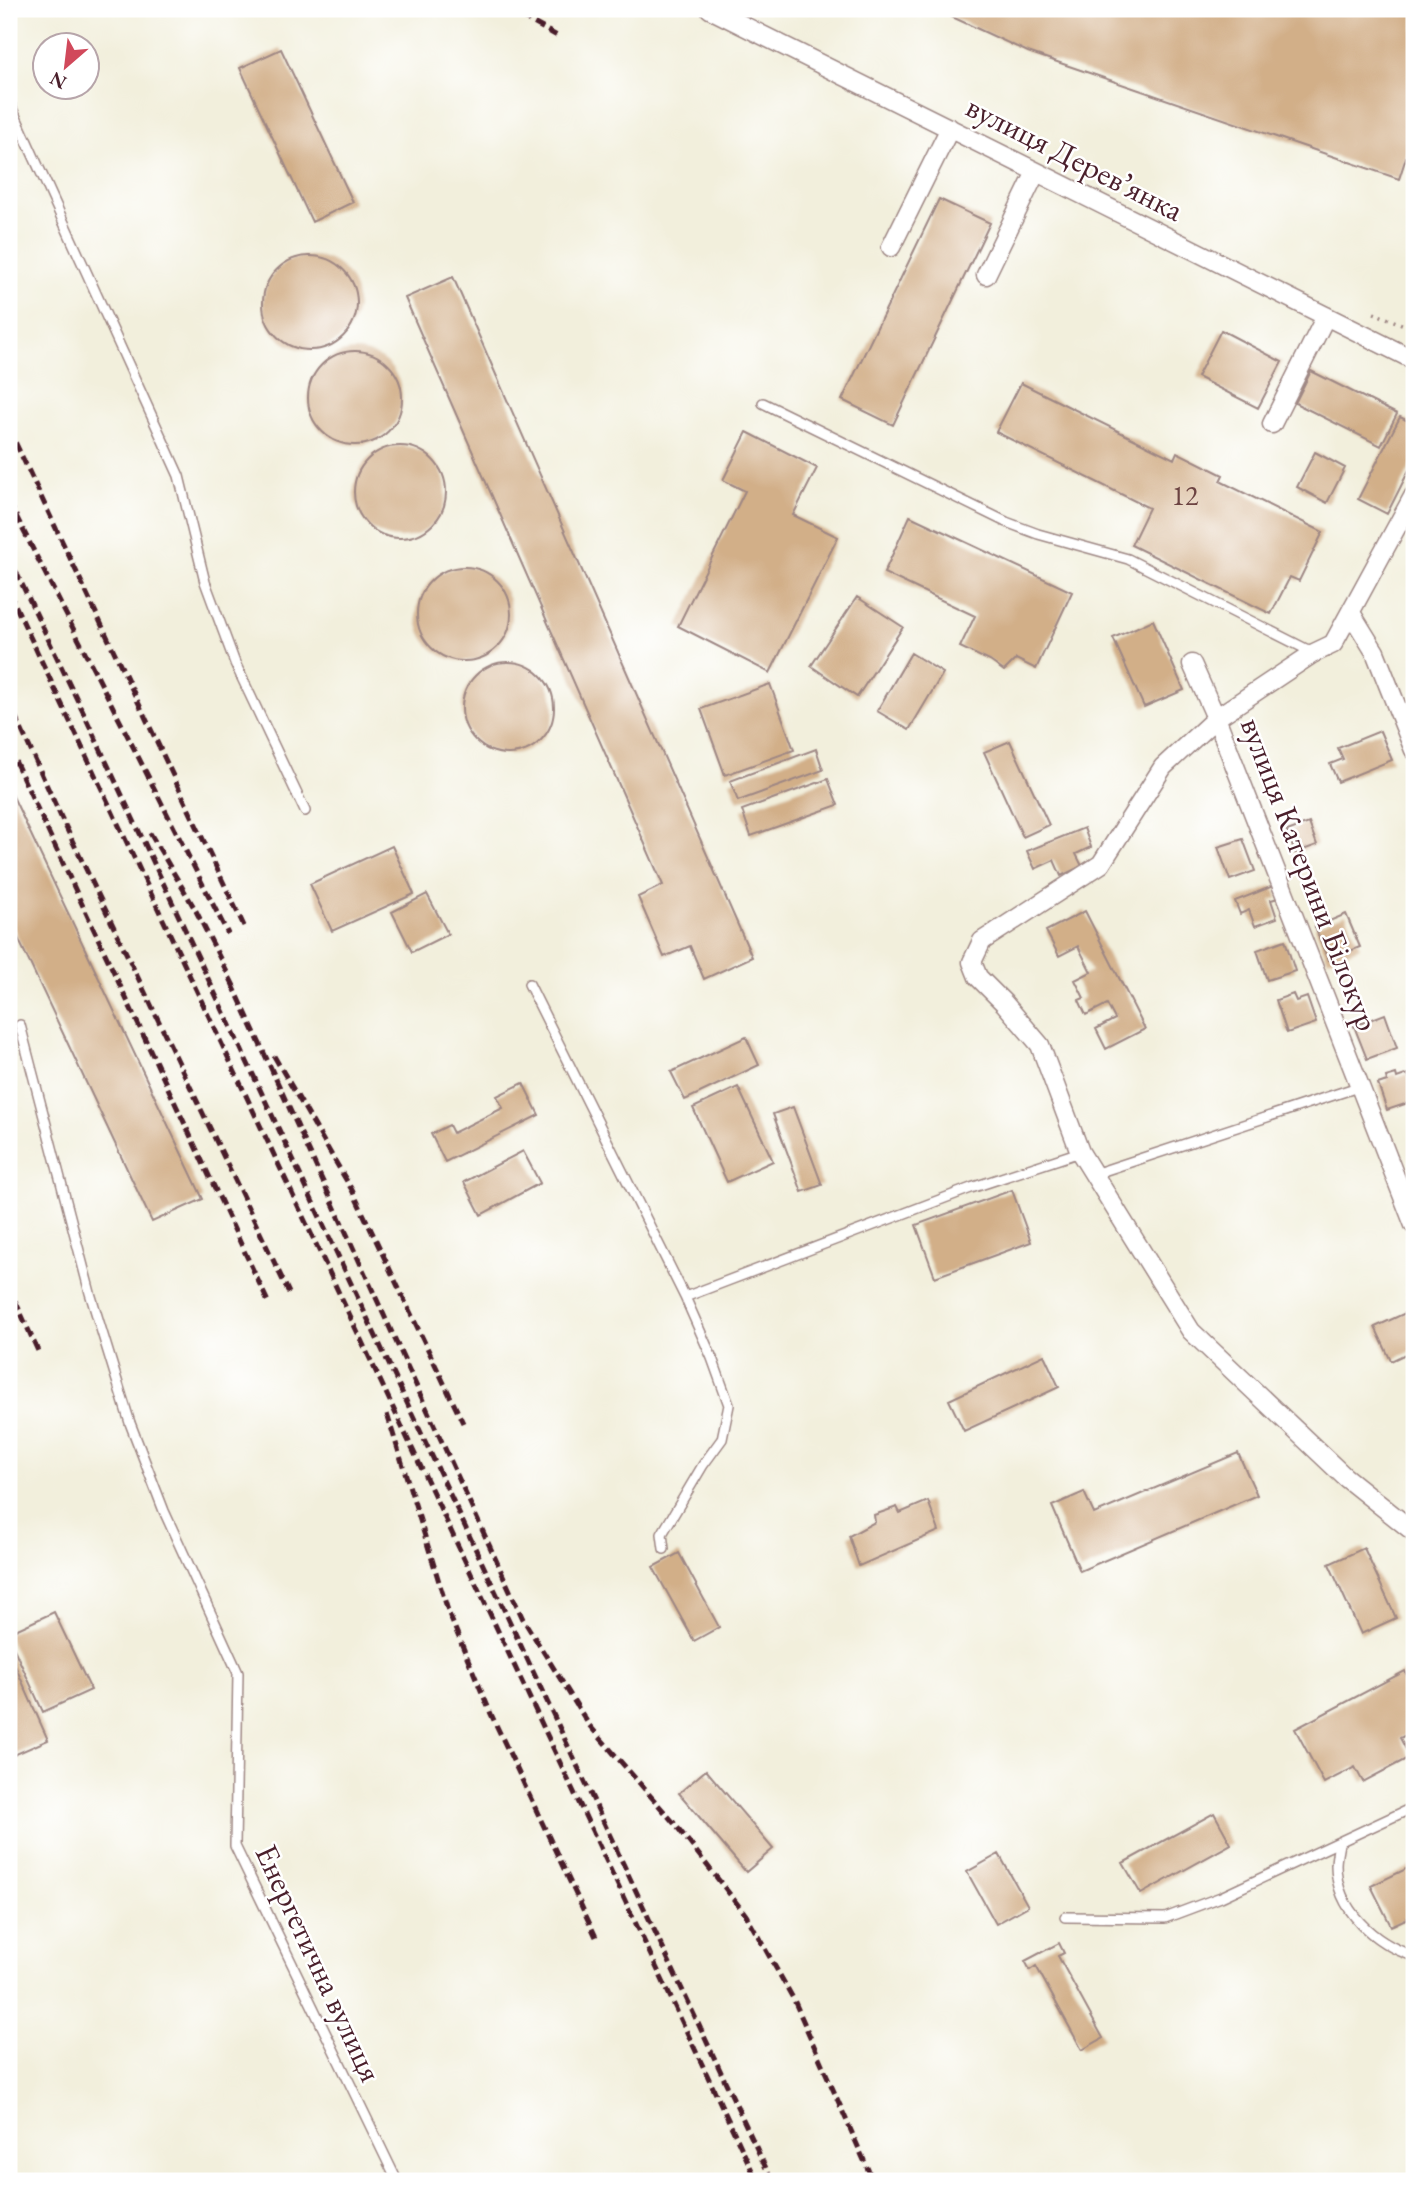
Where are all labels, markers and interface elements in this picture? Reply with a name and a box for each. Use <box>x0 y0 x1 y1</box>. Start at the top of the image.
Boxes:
north arrow <box>32 32 102 102</box>
text: N <box>45 66 71 95</box>
street label: вулиця Деревʼянка <box>959 85 1191 231</box>
house number: 12 <box>1172 477 1199 513</box>
street label: вулиця Катерини Білокур <box>1231 711 1389 1037</box>
street label: Енергетична вулиця <box>246 1838 392 2088</box>

